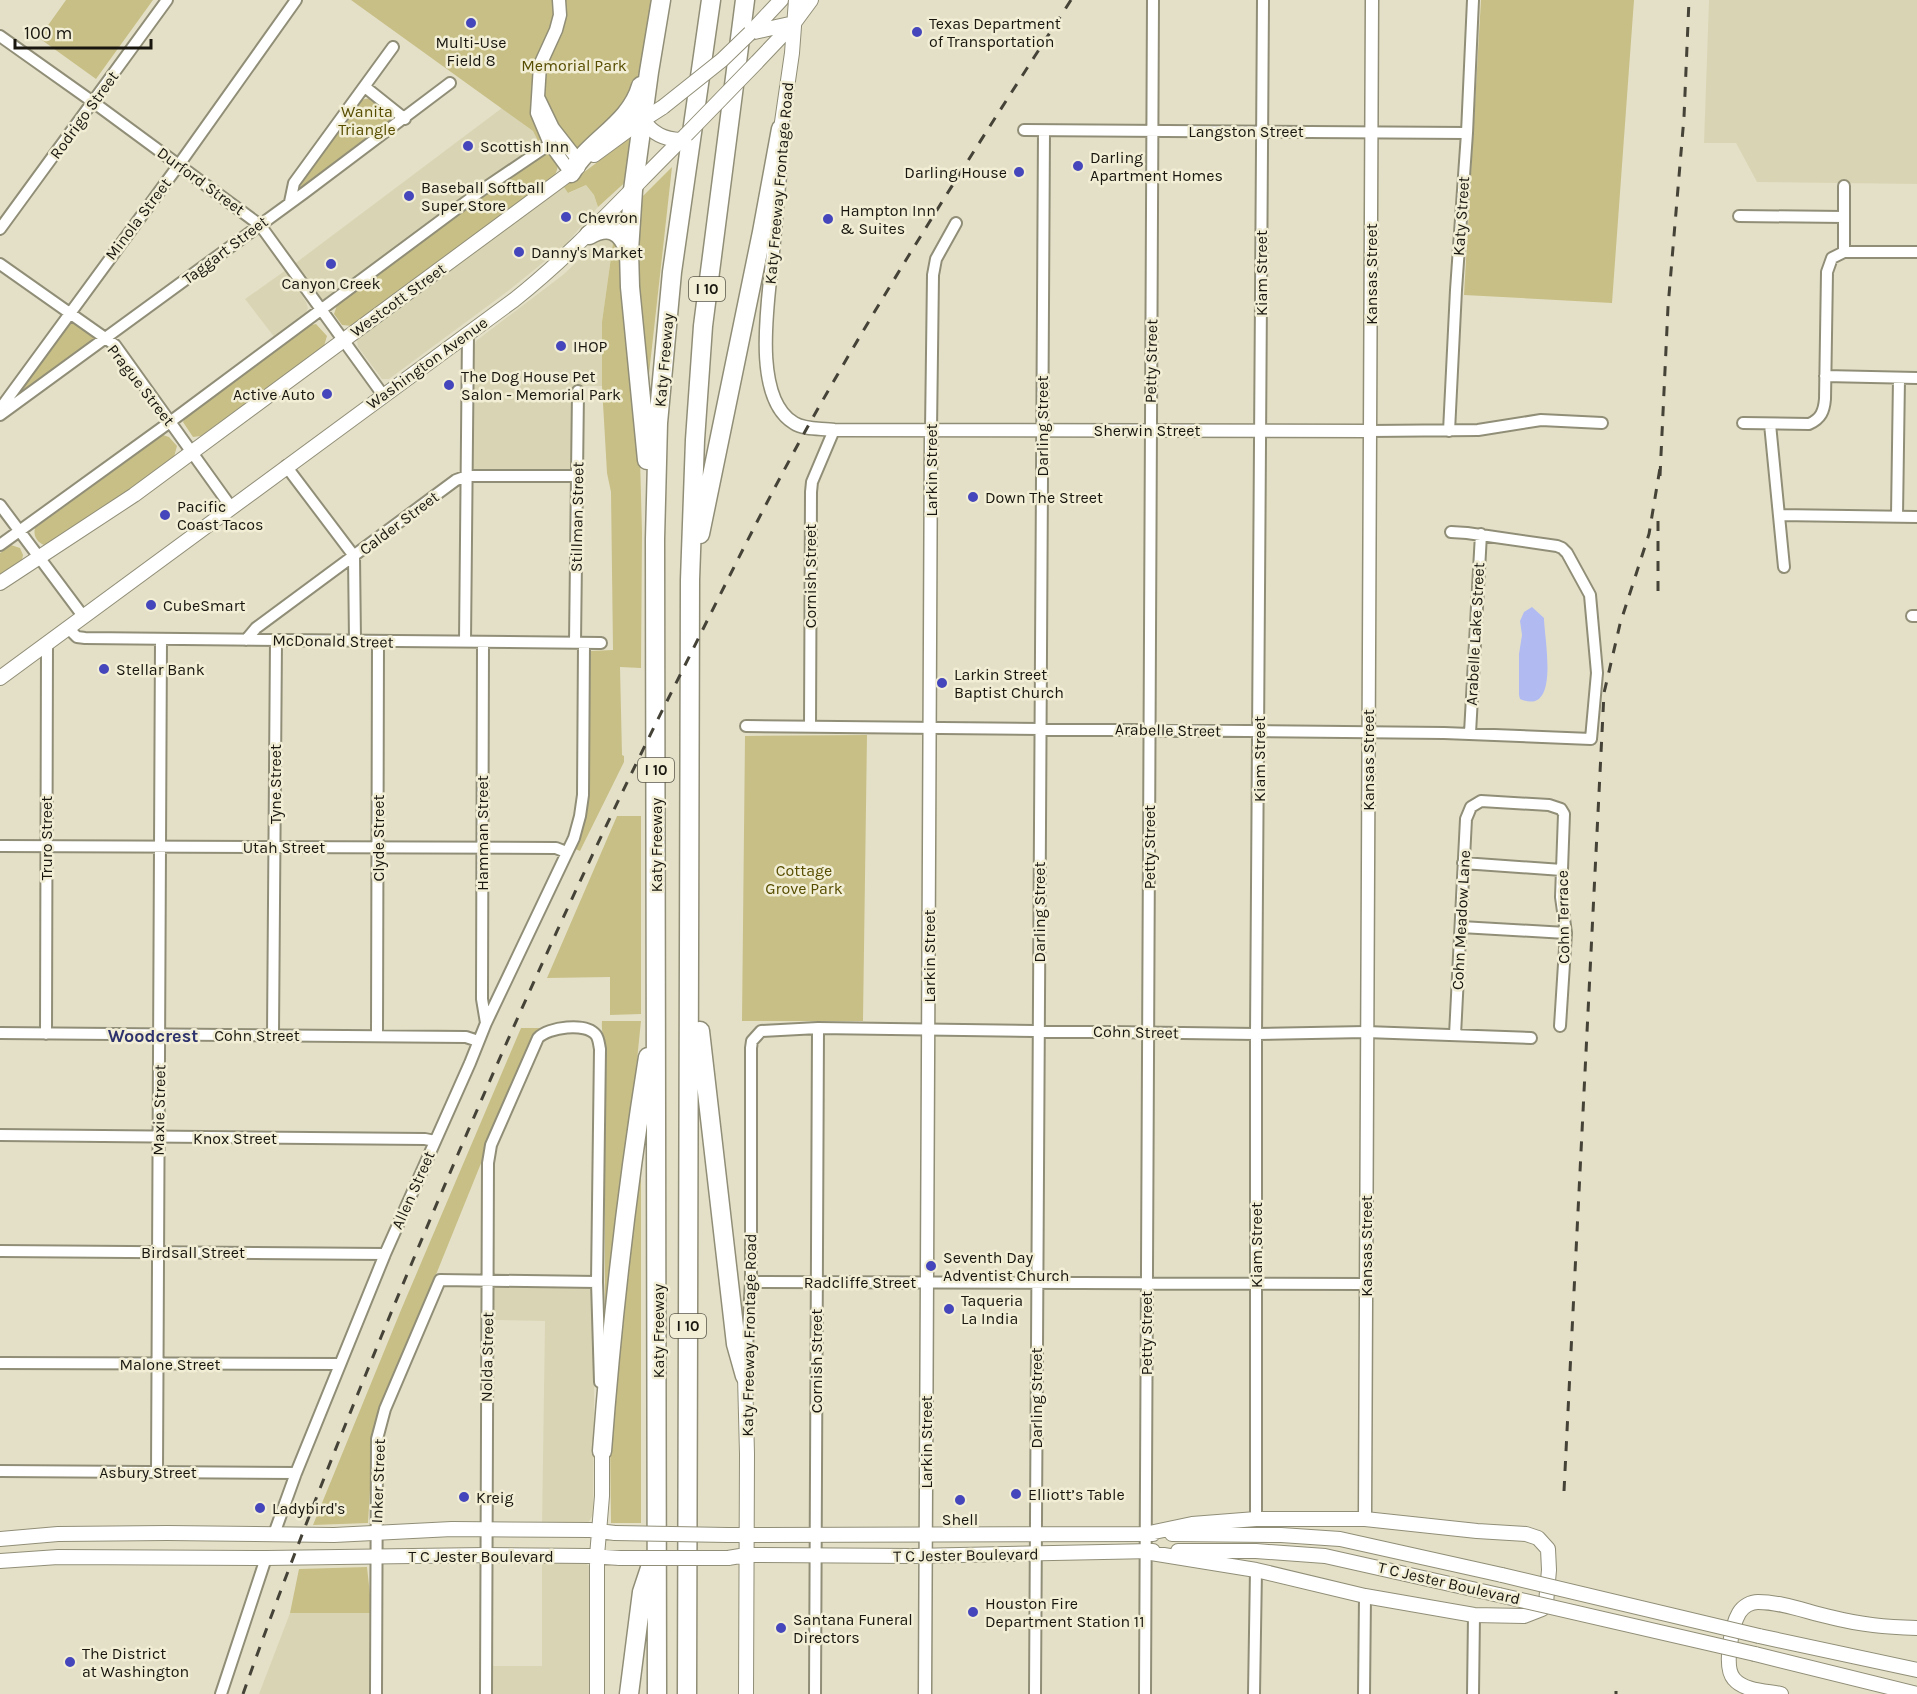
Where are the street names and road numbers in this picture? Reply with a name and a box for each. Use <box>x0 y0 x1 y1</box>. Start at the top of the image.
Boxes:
street label: Rodrigo Street <box>46 67 122 163</box>
street label: Katy Freeway Frontage Road <box>761 81 797 285</box>
street label: Langston Street <box>1188 122 1304 141</box>
street label: Durford Street <box>154 143 248 219</box>
street label: Minola Street <box>101 174 175 264</box>
street label: Katy Street <box>1449 176 1473 256</box>
street label: Taggart Street <box>179 212 271 288</box>
street label: Kansas Street <box>1362 223 1381 325</box>
street label: Kiam Street <box>1252 230 1271 316</box>
street label: Westcott Street <box>347 259 449 341</box>
road number: I 10 <box>689 277 725 301</box>
street label: Katy Freeway <box>650 312 678 408</box>
street label: Washington Avenue <box>363 313 491 413</box>
street label: Petty Street <box>1141 319 1161 403</box>
street label: Prague Street <box>103 340 179 430</box>
street label: Darling Street <box>1033 376 1052 476</box>
street label: Sherwin Street <box>1093 421 1201 440</box>
street label: Larkin Street <box>922 423 941 517</box>
street label: Stillman Street <box>567 462 587 572</box>
street label: Calder Street <box>356 487 442 559</box>
street label: Cornish Street <box>801 524 820 628</box>
street label: Arabelle Lake Street <box>1462 562 1488 706</box>
street label: McDonald Street <box>272 630 394 652</box>
street label: Kansas Street <box>1359 709 1378 811</box>
street label: Kiam Street <box>1250 716 1269 802</box>
street label: Arabelle Street <box>1115 720 1221 740</box>
street label: Tyne Street <box>266 744 285 824</box>
road number: I 10 <box>638 758 674 782</box>
street label: Hamman Street <box>473 775 492 891</box>
street label: Clyde Street <box>369 794 388 882</box>
street label: Truro Street <box>37 796 56 880</box>
street label: Katy Freeway <box>647 797 666 892</box>
street label: Petty Street <box>1140 805 1159 889</box>
street label: Utah Street <box>243 838 325 857</box>
street label: Cohn Meadow Lane <box>1448 850 1474 990</box>
street label: Darling Street <box>1030 862 1049 962</box>
street label: Cohn Terrace <box>1553 870 1573 964</box>
street label: Larkin Street <box>920 909 939 1003</box>
street label: Cohn Street <box>1093 1022 1179 1042</box>
street label: Cohn Street <box>214 1026 300 1045</box>
street label: Maxie Street <box>149 1064 169 1156</box>
street label: Knox Street <box>193 1129 277 1148</box>
street label: Allen Street <box>387 1148 439 1232</box>
street label: Kansas Street <box>1357 1195 1376 1297</box>
street label: Kiam Street <box>1247 1202 1266 1288</box>
street label: Katy Freeway Frontage Road <box>738 1233 760 1437</box>
street label: Birdsall Street <box>141 1243 245 1262</box>
street label: Radcliffe Street <box>804 1273 916 1292</box>
street label: Katy Freeway <box>649 1283 668 1378</box>
street label: Petty Street <box>1137 1291 1156 1375</box>
street label: Cornish Street <box>807 1309 826 1413</box>
street label: Nolda Street <box>477 1312 497 1402</box>
road number: I 10 <box>670 1314 706 1338</box>
street label: Darling Street <box>1027 1348 1046 1448</box>
street label: Malone Street <box>119 1355 221 1374</box>
street label: Larkin Street <box>917 1395 936 1489</box>
street label: Inker Street <box>367 1438 389 1524</box>
street label: Asbury Street <box>99 1463 197 1482</box>
street label: T C Jester Boulevard <box>893 1544 1039 1566</box>
street label: T C Jester Boulevard <box>408 1547 554 1566</box>
street label: T C Jester Boulevard <box>1376 1557 1522 1609</box>

